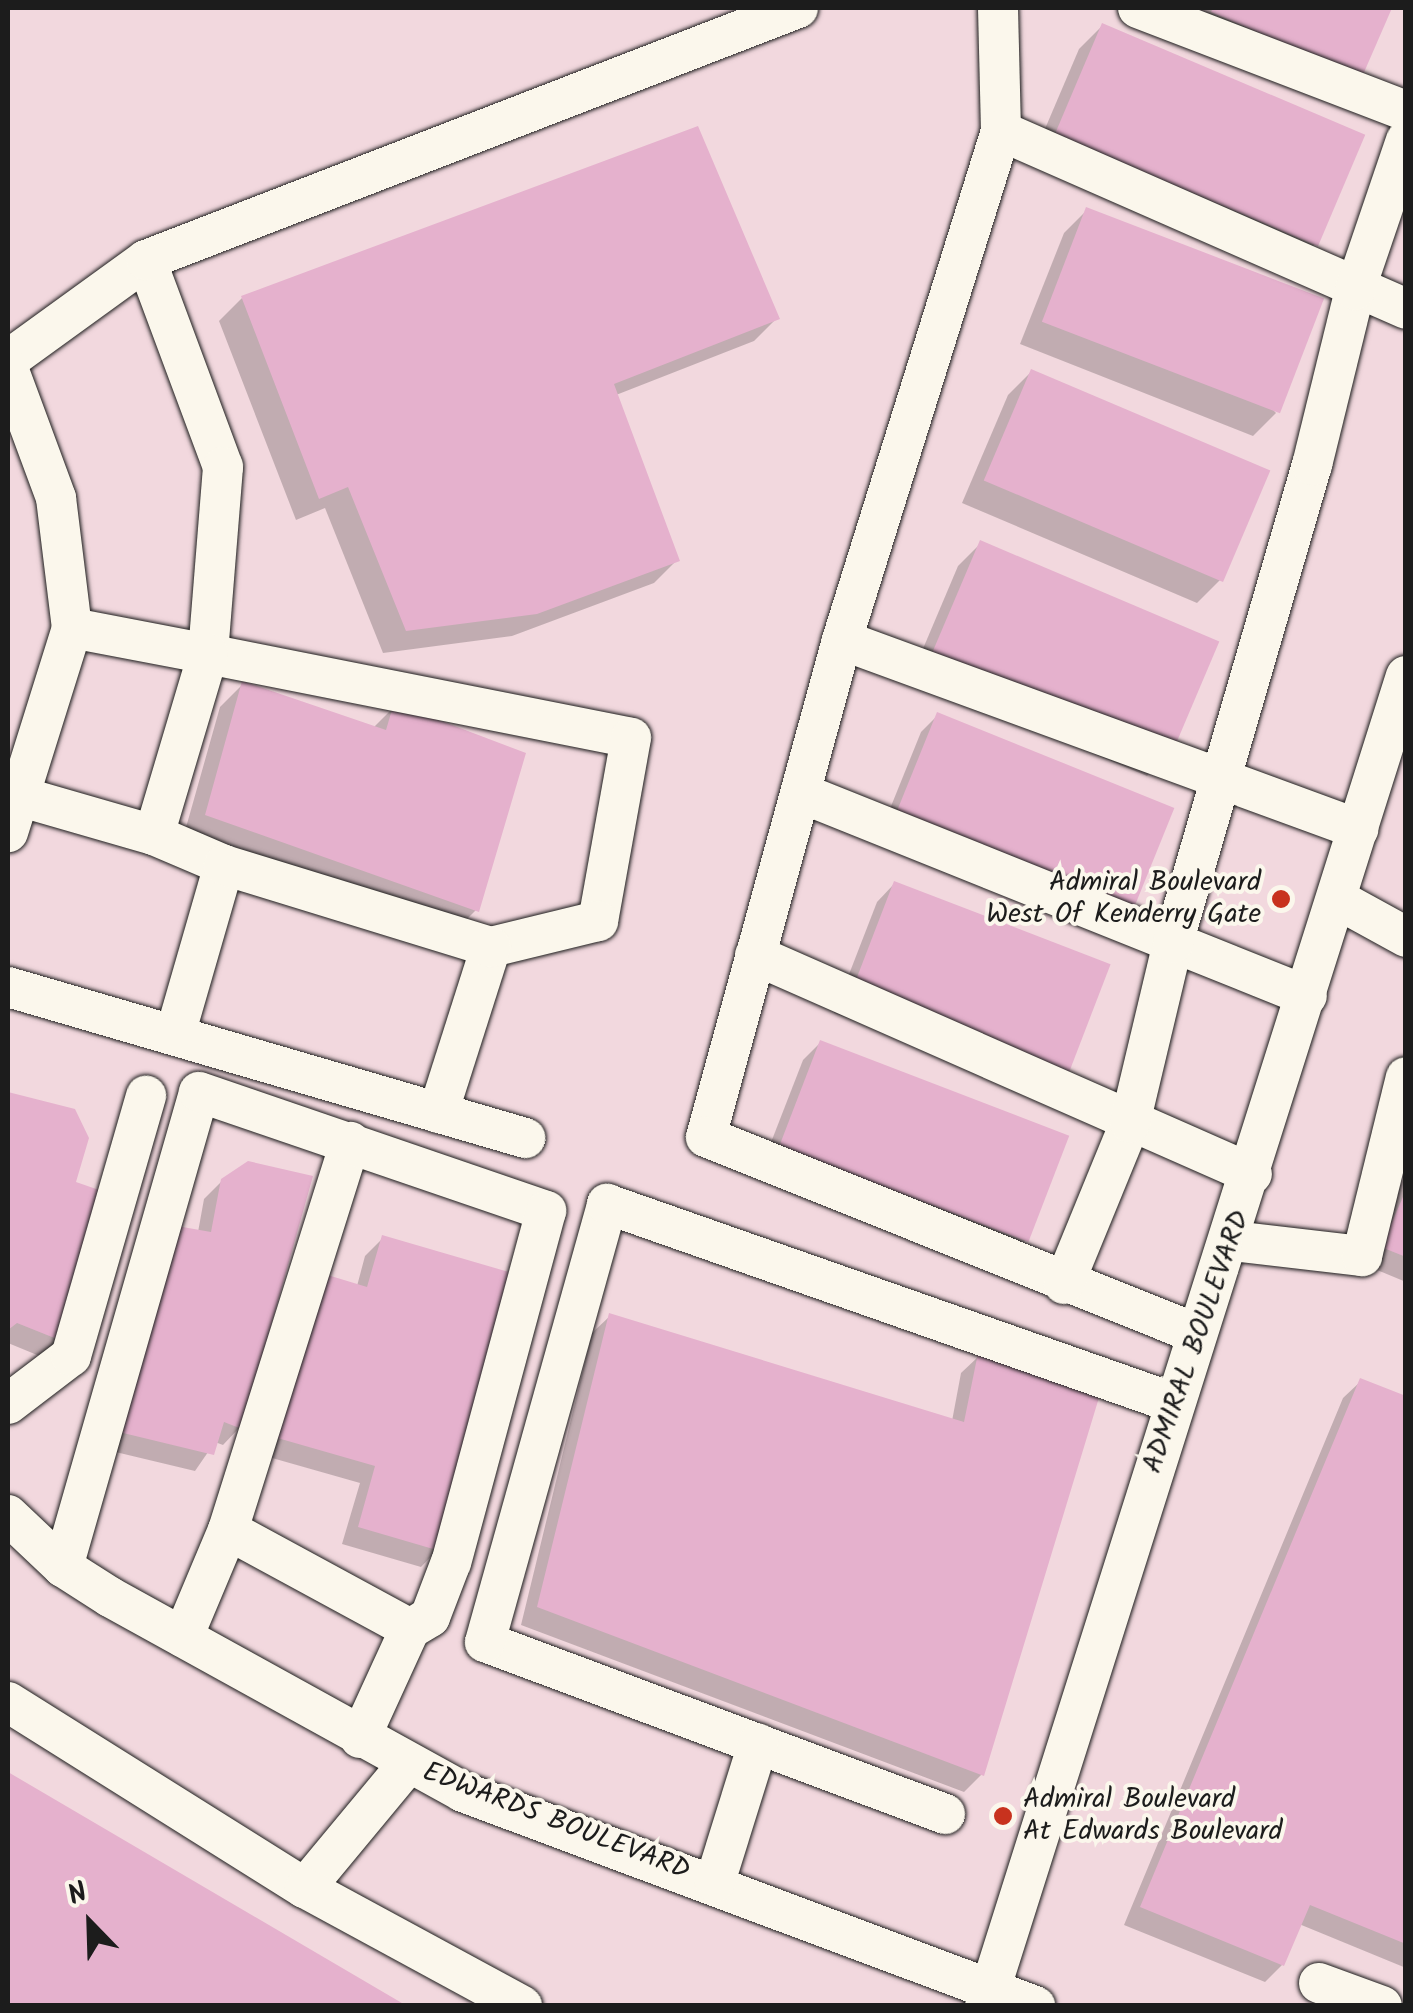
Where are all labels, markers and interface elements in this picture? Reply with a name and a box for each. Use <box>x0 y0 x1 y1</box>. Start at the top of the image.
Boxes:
place label: Admiral Boulevard West Of Kenderry Gate <box>986 866 1261 932</box>
marker: Admiral Boulevard West Of Kenderry Gate <box>1270 888 1292 910</box>
street label: ADMIRAL BOULEVARD <box>1136 1206 1258 1478</box>
street label: EDWARDS BOULEVARD <box>418 1755 694 1889</box>
place label: Admiral Boulevard At Edwards Boulevard <box>1023 1783 1282 1849</box>
marker: Admiral Boulevard At Edwards Boulevard <box>992 1805 1014 1827</box>
text: N <box>61 1871 95 1919</box>
north arrow <box>40 1873 140 1973</box>

